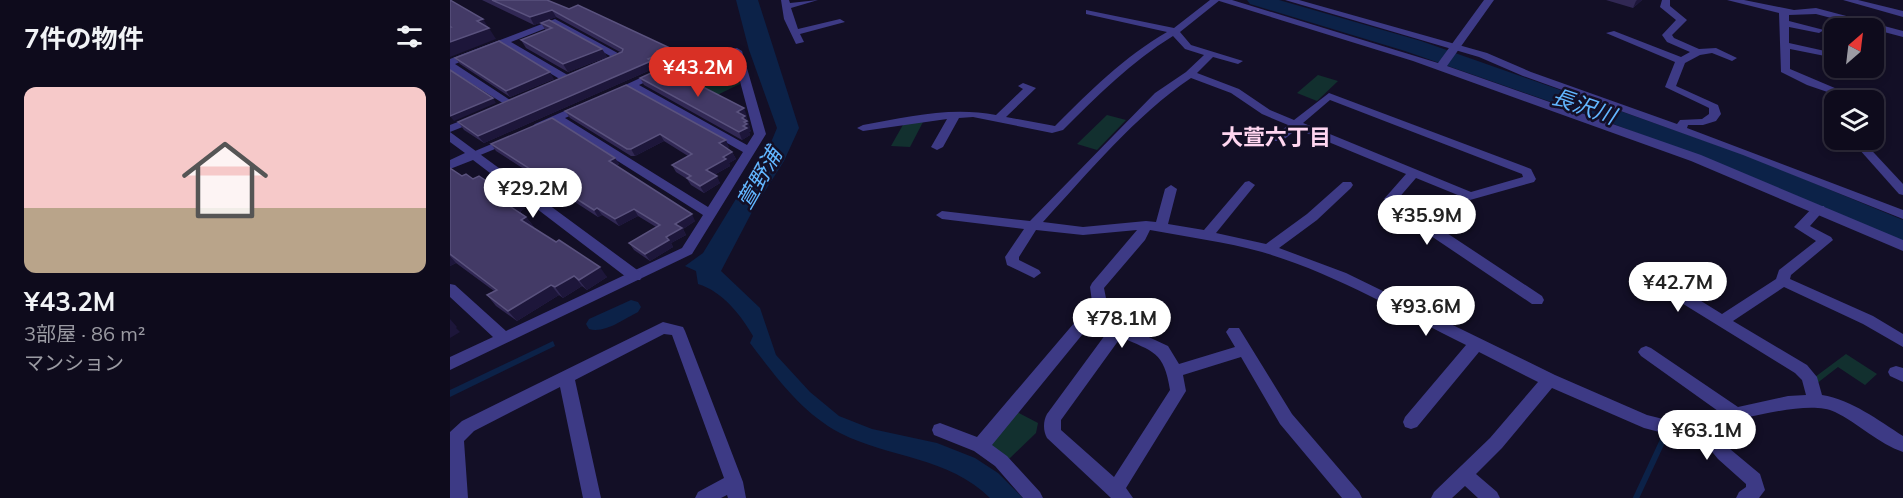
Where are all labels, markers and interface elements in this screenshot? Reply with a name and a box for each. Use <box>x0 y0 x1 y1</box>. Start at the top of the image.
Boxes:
north arrow <box>1824 18 1884 78</box>
map controls <box>1824 18 1884 150</box>
icon: filters <box>393 20 426 53</box>
text: 7件の物件 <box>24 22 144 55</box>
pin: ¥43.2M <box>649 47 747 98</box>
text: ¥43.2M <box>663 54 733 79</box>
water label: 長沢川 <box>1548 82 1622 131</box>
button: layers <box>1824 90 1884 150</box>
district label: 大萱六丁目 <box>1221 123 1331 151</box>
icon: home <box>171 126 279 234</box>
water label: 萱野浦 <box>730 140 789 214</box>
pin: ¥29.2M <box>484 168 582 219</box>
text: ¥29.2M <box>498 175 568 200</box>
pin: ¥35.9M <box>1378 195 1476 246</box>
text: ¥35.9M <box>1392 202 1462 227</box>
pin: ¥42.7M <box>1629 262 1727 313</box>
text: ¥42.7M <box>1643 269 1713 294</box>
text: ¥43.2M <box>24 285 115 318</box>
pin: ¥93.6M <box>1377 286 1475 337</box>
text: ¥93.6M <box>1391 293 1461 318</box>
pin: ¥78.1M <box>1073 298 1171 349</box>
text: ¥78.1M <box>1087 305 1157 330</box>
text: 3部屋 · 86 m² <box>24 321 145 346</box>
text: マンション <box>24 350 124 375</box>
pin: ¥63.1M <box>1658 410 1756 461</box>
text: ¥63.1M <box>1672 417 1742 442</box>

